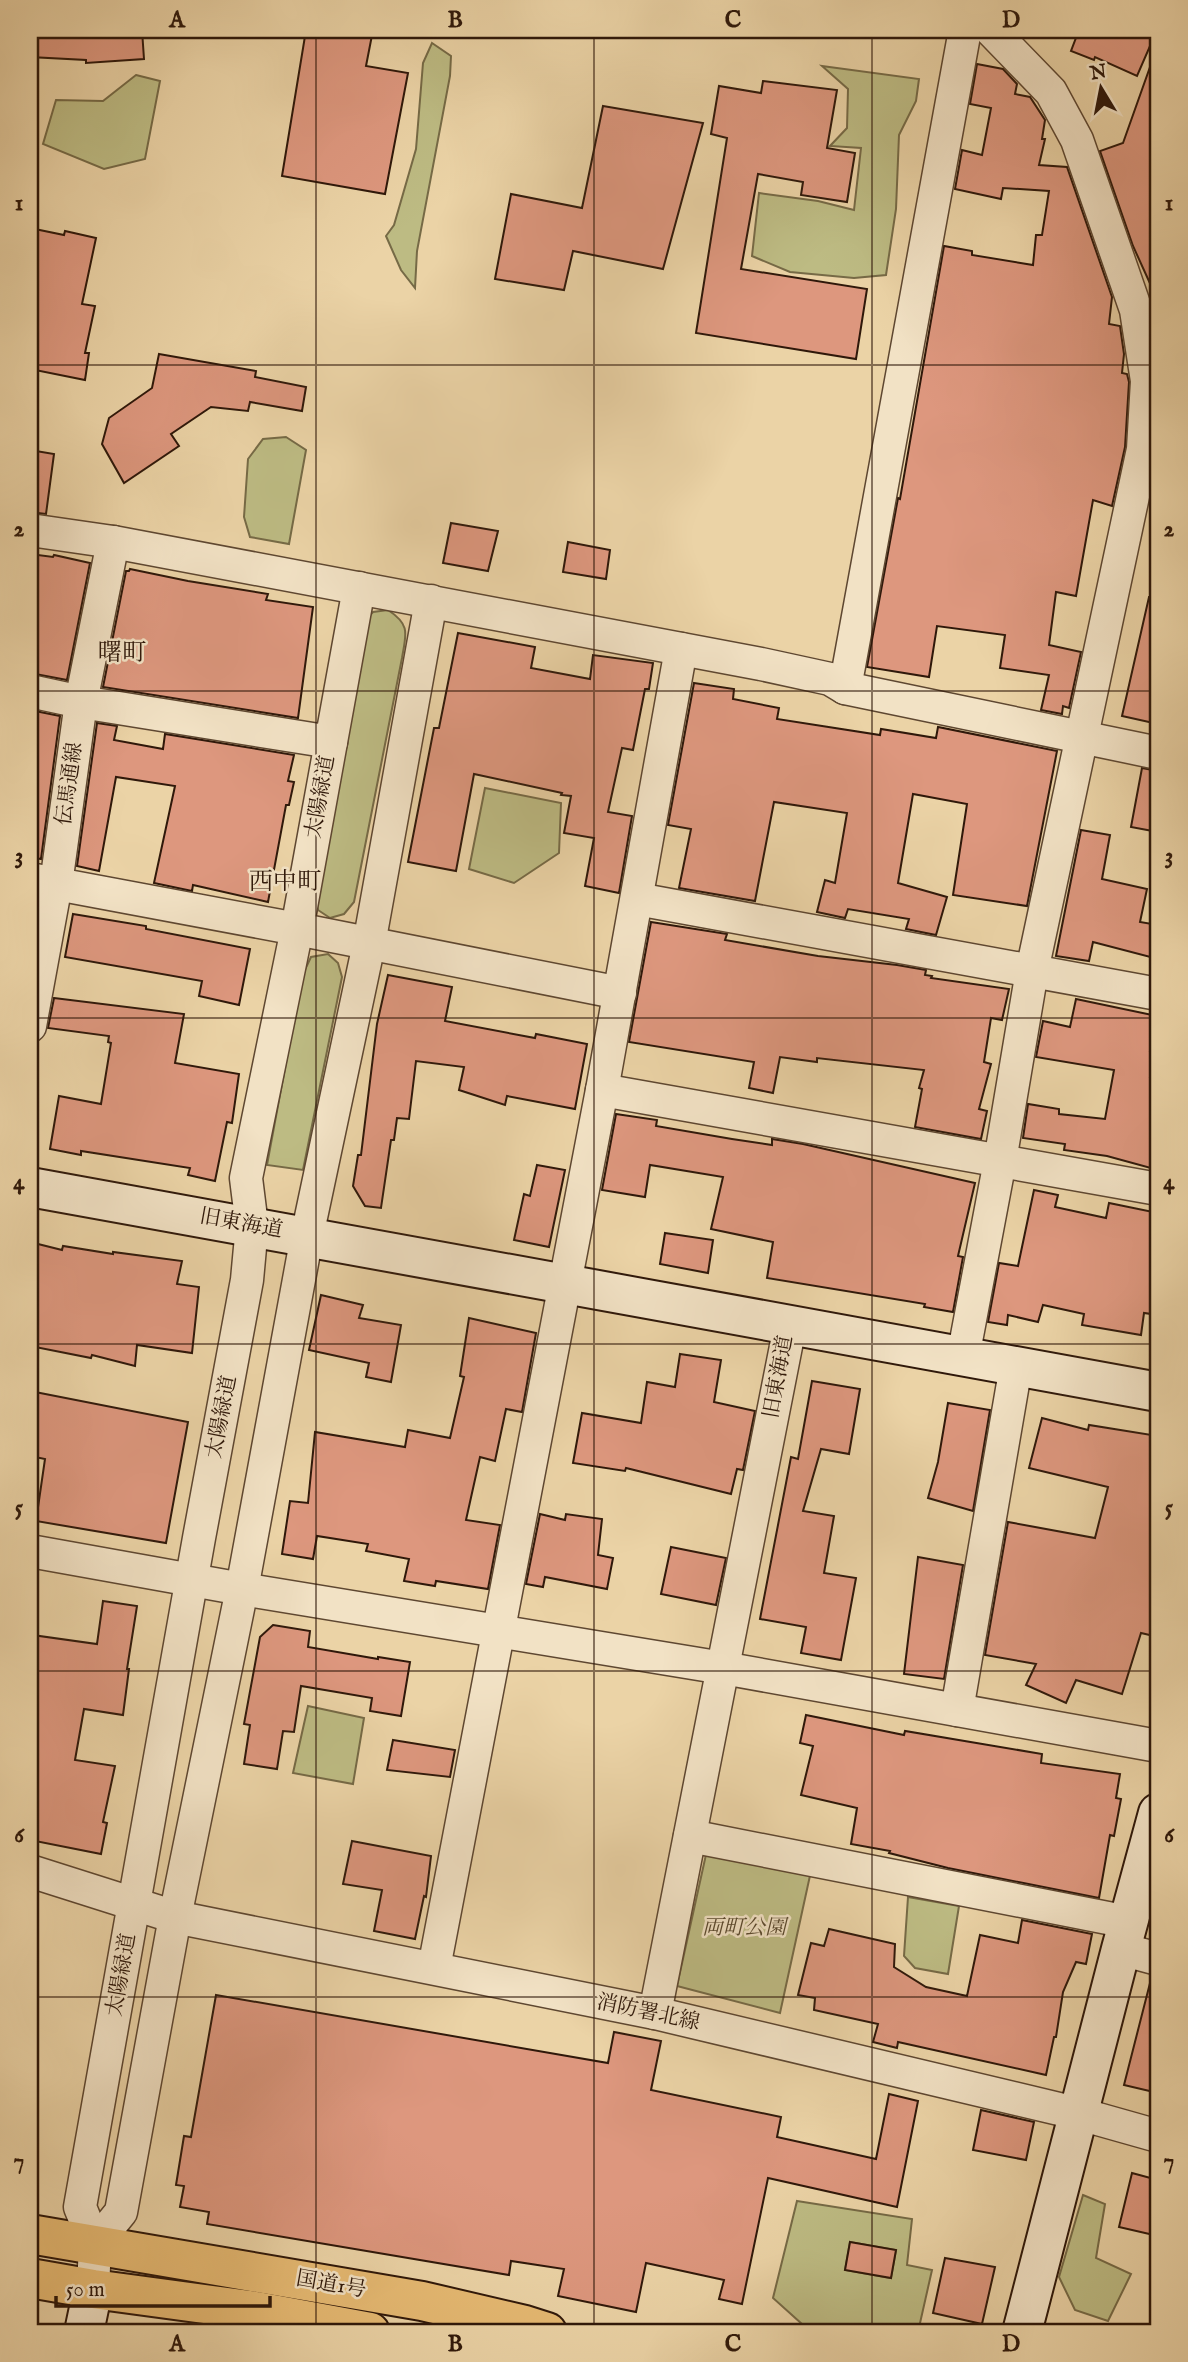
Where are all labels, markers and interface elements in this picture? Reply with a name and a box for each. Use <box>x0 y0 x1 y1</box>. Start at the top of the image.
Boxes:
text: A <box>168 6 186 35</box>
text: B <box>447 6 463 35</box>
text: C <box>725 6 742 35</box>
text: D <box>1002 6 1020 35</box>
north arrow <box>1066 52 1136 122</box>
text: N <box>1087 60 1109 87</box>
text: 1 <box>15 189 23 218</box>
text: 1 <box>1165 189 1173 218</box>
text: 2 <box>14 515 25 544</box>
text: 2 <box>1164 515 1175 544</box>
district label: 曙町 <box>98 638 146 669</box>
street label: 伝馬通線 <box>51 741 89 827</box>
street label: 太陽緑道 <box>300 753 342 841</box>
text: 3 <box>15 842 23 871</box>
text: 3 <box>1165 842 1173 871</box>
district label: 西中町 <box>249 867 321 898</box>
text: 4 <box>13 1168 25 1197</box>
text: 4 <box>1163 1168 1175 1197</box>
street label: 旧東海道 <box>197 1203 285 1245</box>
street label: 旧東海道 <box>758 1333 800 1421</box>
street label: 太陽緑道 <box>201 1373 243 1461</box>
text: 5 <box>15 1494 24 1523</box>
text: 5 <box>1165 1494 1174 1523</box>
text: 6 <box>14 1821 25 1850</box>
text: 6 <box>1164 1821 1175 1850</box>
park label: 両町公園 <box>702 1915 789 1942</box>
street label: 太陽緑道 <box>101 1931 143 2019</box>
street label: 消防署北線 <box>594 1989 702 2037</box>
text: 7 <box>14 2147 24 2176</box>
text: 7 <box>1164 2147 1174 2176</box>
scale bar <box>56 2264 270 2308</box>
street label: 国道1号 <box>294 2266 368 2304</box>
text: 50 m <box>66 2277 105 2304</box>
text: A <box>168 2330 186 2359</box>
text: B <box>447 2330 463 2359</box>
text: C <box>725 2330 742 2359</box>
text: D <box>1002 2330 1020 2359</box>

